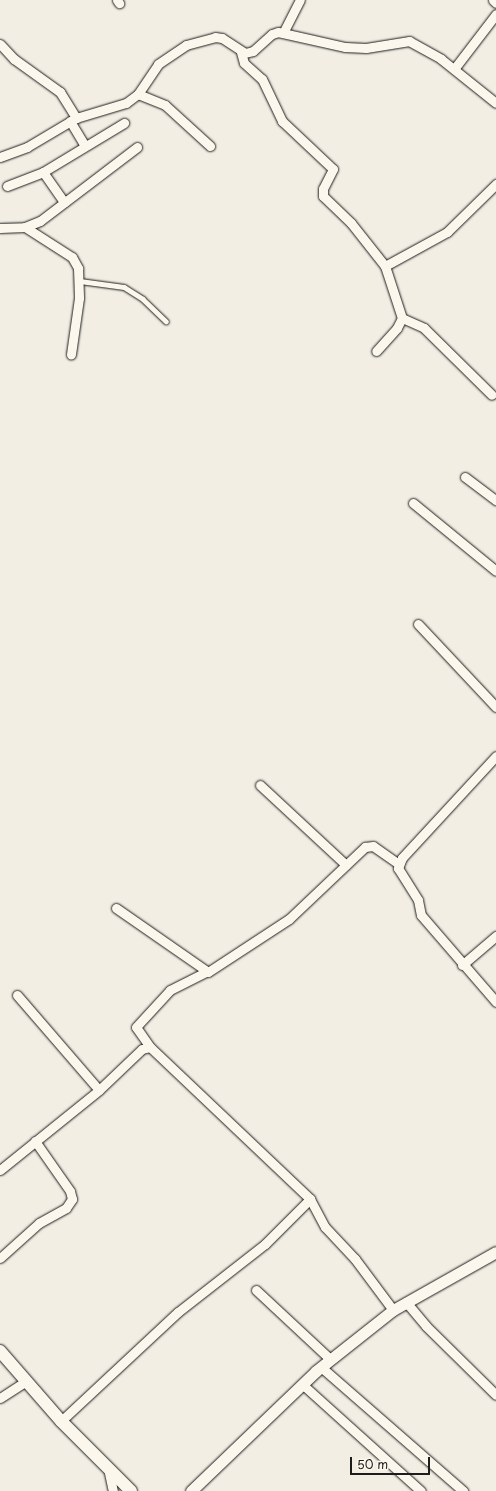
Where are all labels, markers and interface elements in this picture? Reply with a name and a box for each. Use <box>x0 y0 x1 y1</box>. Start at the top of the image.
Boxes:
scale bar <box>352 1449 432 1475</box>
text: 50 m <box>357 1455 388 1473</box>

